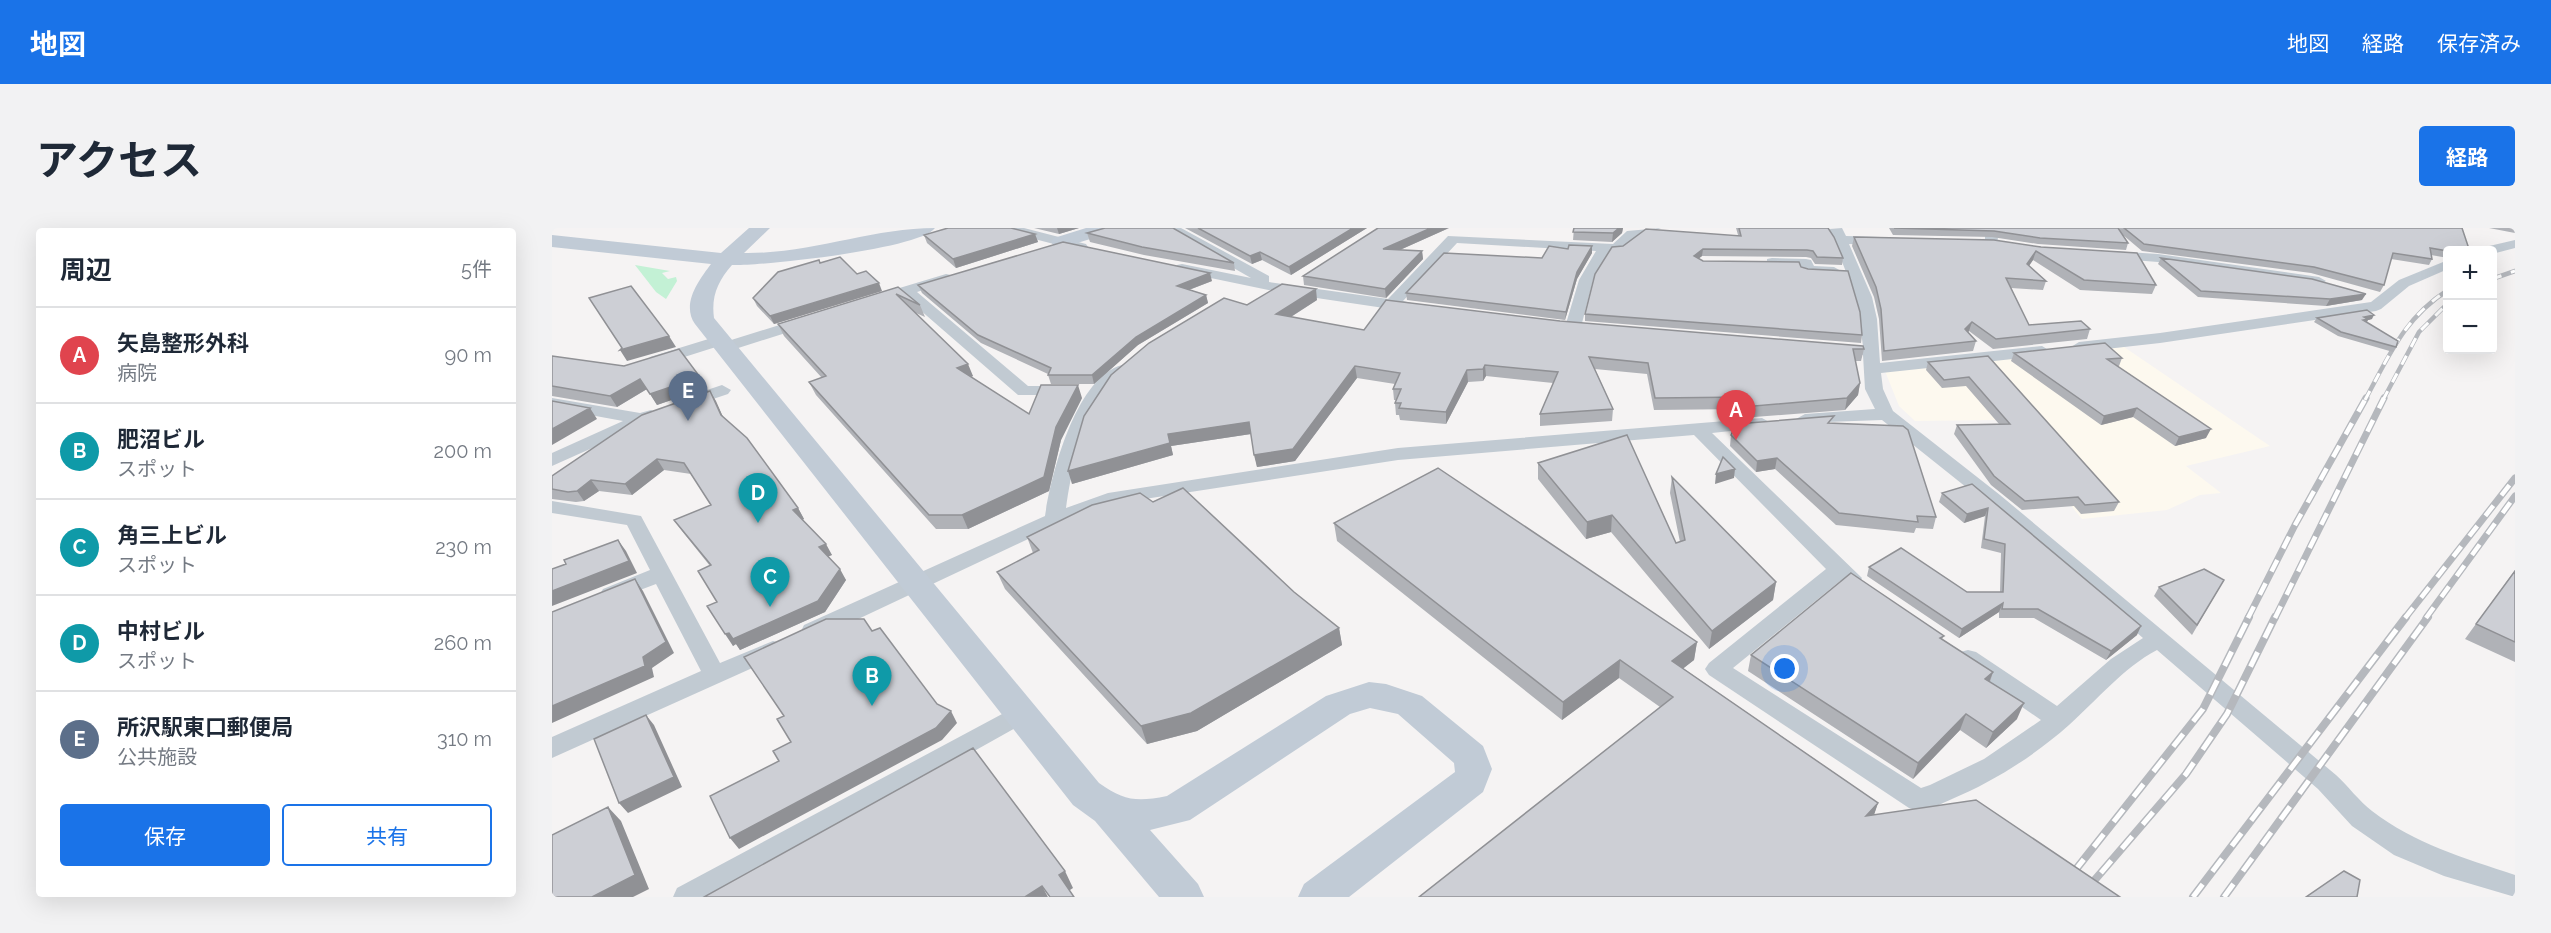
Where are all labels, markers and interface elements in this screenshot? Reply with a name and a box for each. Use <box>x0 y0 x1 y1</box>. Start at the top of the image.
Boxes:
text: 地図 <box>30 28 86 61</box>
text: 地図 <box>2287 31 2329 56</box>
text: 経路 <box>2362 31 2404 56</box>
text: 保存済み <box>2437 31 2521 56</box>
button: 経路 <box>2419 126 2515 186</box>
text: アクセス <box>36 136 202 185</box>
map controls <box>2443 246 2497 354</box>
button: + <box>2443 246 2497 300</box>
text: 周辺 <box>60 255 112 285</box>
text: 5件 <box>461 257 492 281</box>
button: − <box>2443 300 2497 354</box>
text: 矢島整形外科 <box>117 330 249 356</box>
text: A <box>73 343 86 367</box>
text: 90 m <box>445 343 492 367</box>
text: 病院 <box>117 361 157 385</box>
pin: E <box>668 372 708 421</box>
pin: A <box>1716 390 1756 440</box>
text: 肥沼ビル <box>117 426 205 452</box>
text: B <box>73 439 86 463</box>
text: 200 m <box>434 439 492 463</box>
text: スポット <box>117 457 197 481</box>
pin: D <box>738 474 778 523</box>
text: 角三上ビル <box>117 522 227 548</box>
text: C <box>73 535 86 559</box>
text: 230 m <box>435 535 492 559</box>
text: スポット <box>117 553 197 577</box>
pin: C <box>750 558 790 607</box>
text: 中村ビル <box>117 618 205 644</box>
text: D <box>72 631 87 655</box>
text: 260 m <box>434 631 492 655</box>
text: スポット <box>117 649 197 673</box>
your location <box>1770 654 1799 683</box>
pin: B <box>852 656 892 706</box>
text: 所沢駅東口郵便局 <box>117 714 293 740</box>
text: E <box>73 727 86 751</box>
text: 310 m <box>437 727 492 751</box>
text: 公共施設 <box>117 745 197 769</box>
button: 保存 <box>60 804 270 866</box>
button: 共有 <box>282 804 492 866</box>

